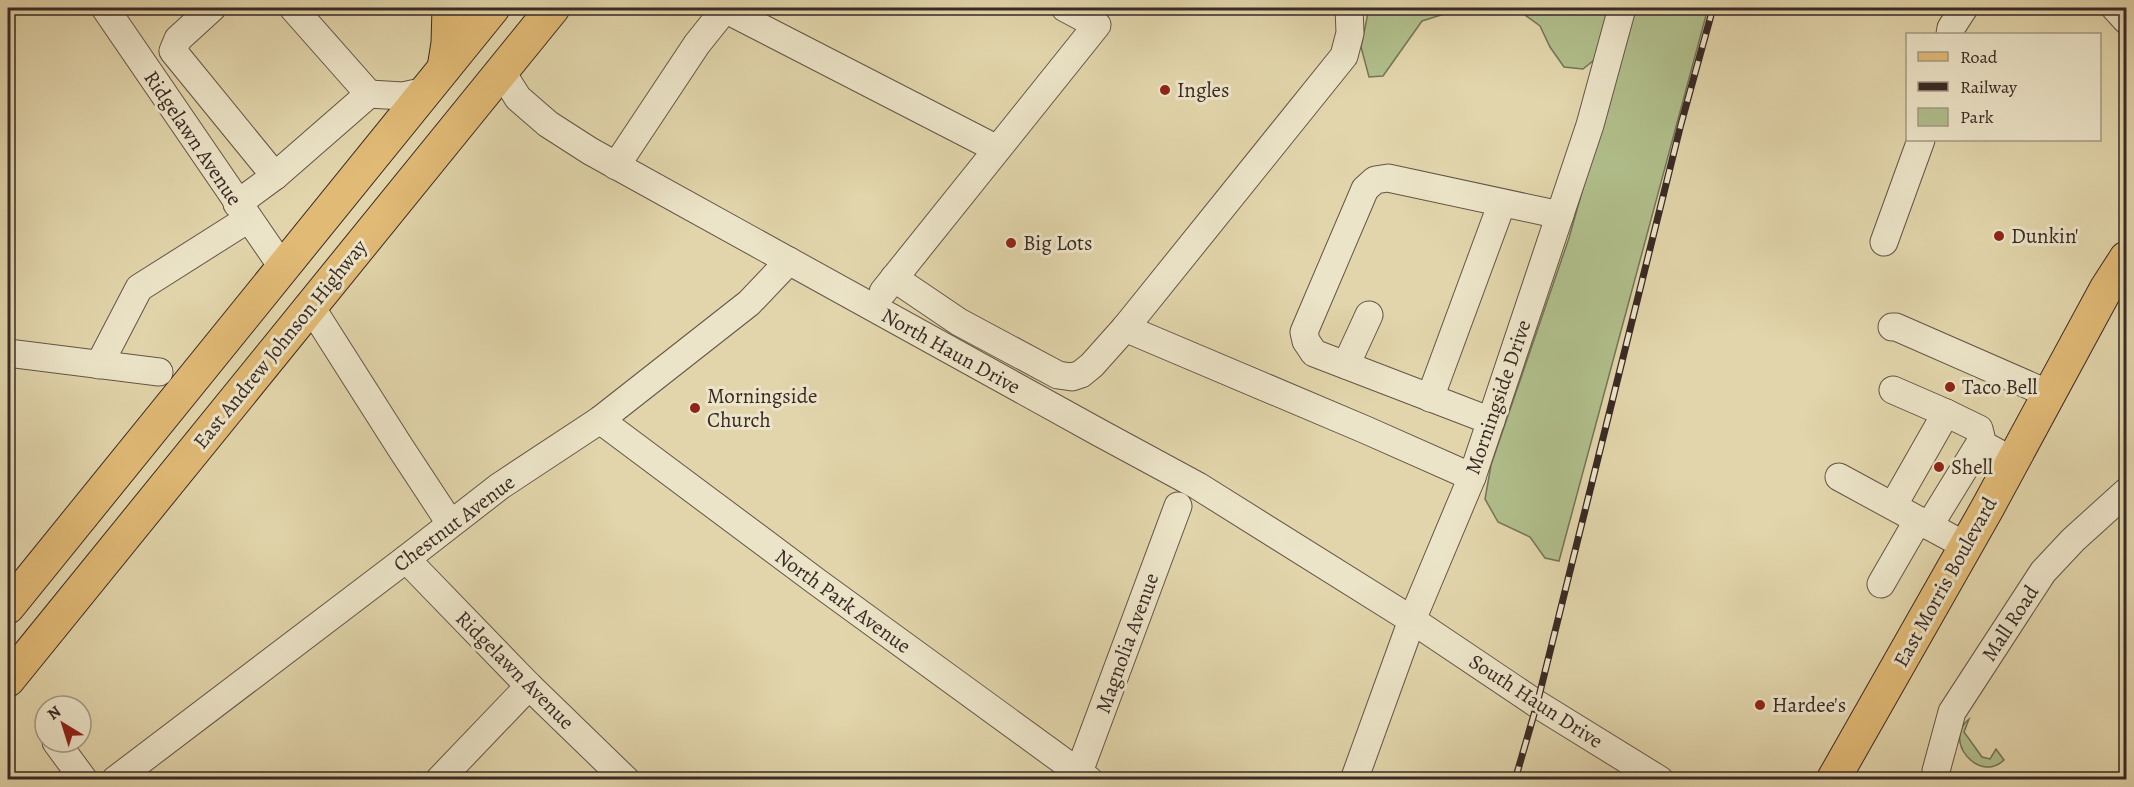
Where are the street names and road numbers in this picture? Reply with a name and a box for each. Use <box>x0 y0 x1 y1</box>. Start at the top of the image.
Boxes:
street label: Ridgelawn Avenue <box>137 65 249 211</box>
street label: East Andrew Johnson Highway <box>187 233 374 455</box>
street label: North Haun Drive <box>876 301 1026 401</box>
street label: Morningside Drive <box>1458 316 1538 478</box>
street label: Chestnut Avenue <box>387 468 521 578</box>
street label: East Morris Boulevard <box>1887 491 2004 672</box>
street label: North Park Avenue <box>769 542 917 660</box>
street label: Magnolia Avenue <box>1089 569 1165 717</box>
street label: Mall Road <box>1975 579 2045 666</box>
street label: Ridgelawn Avenue <box>449 604 581 736</box>
street label: South Haun Drive <box>1464 647 1608 755</box>

